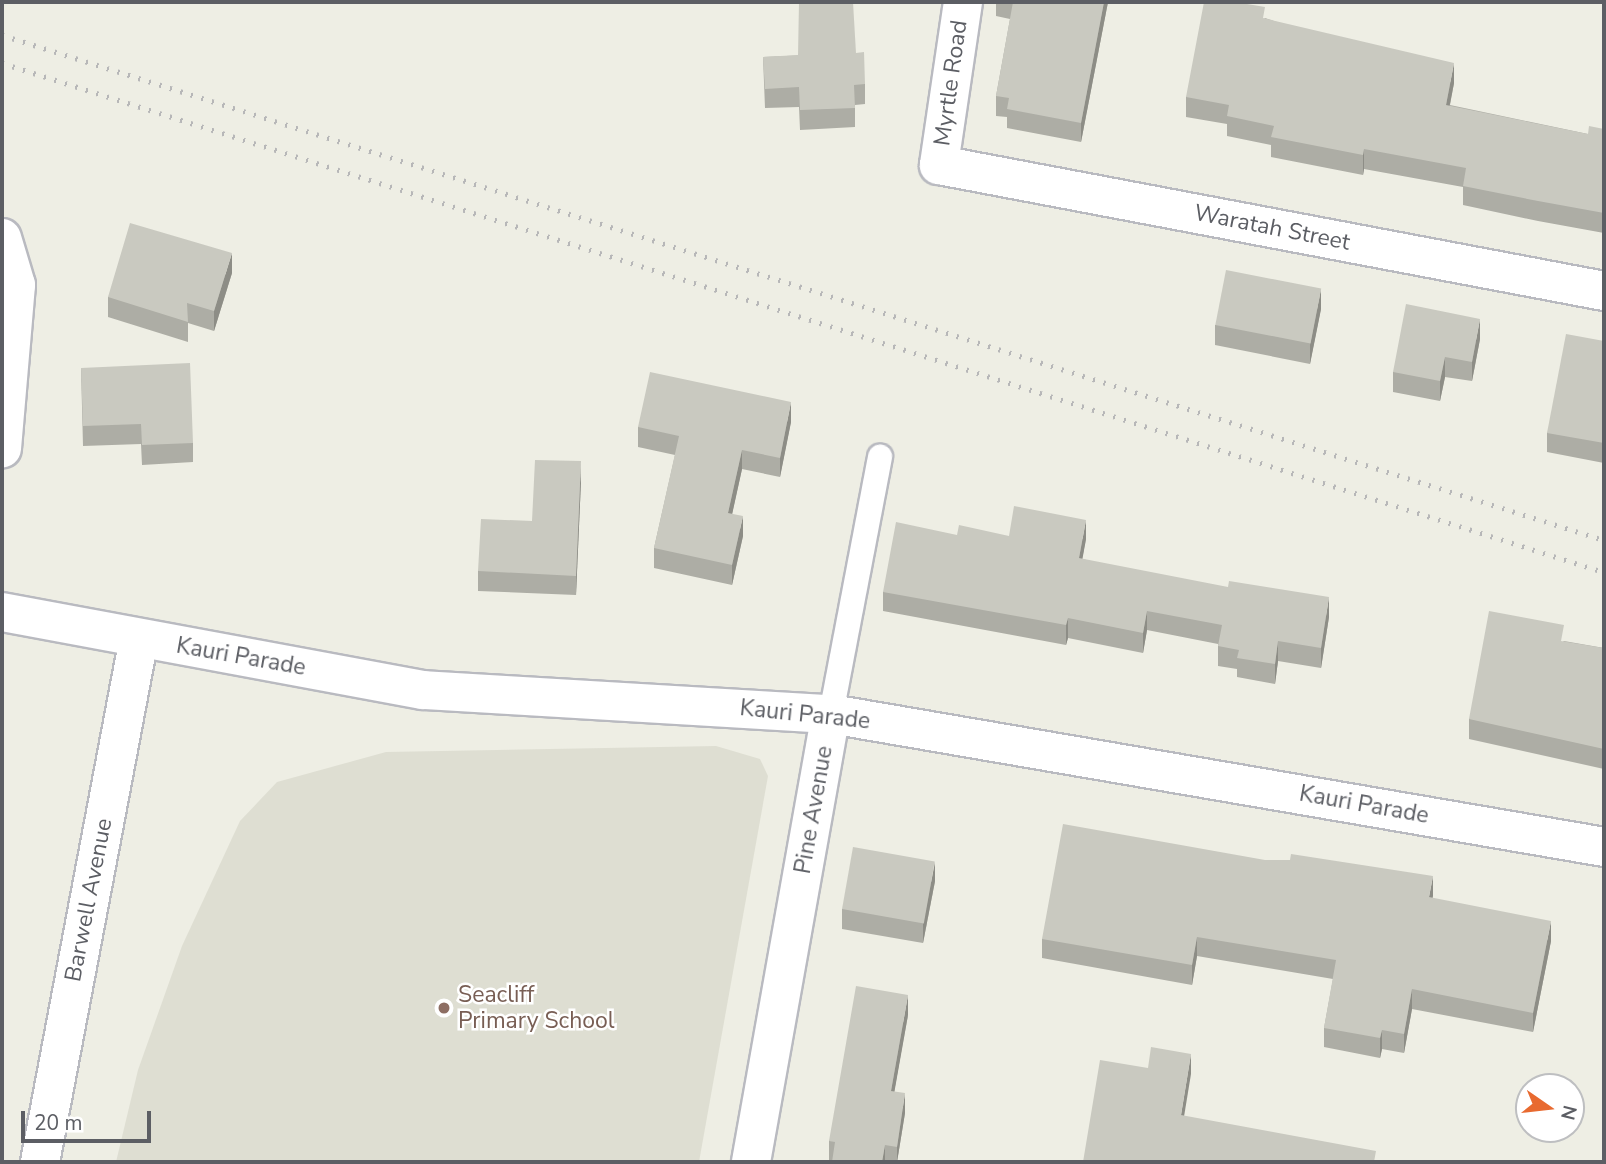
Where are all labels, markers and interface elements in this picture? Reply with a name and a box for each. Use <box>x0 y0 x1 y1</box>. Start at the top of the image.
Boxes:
street label: Myrtle Road <box>929 18 973 148</box>
street label: Waratah Street <box>1192 199 1352 257</box>
street label: Kauri Parade <box>174 632 308 682</box>
street label: Kauri Parade <box>738 694 872 736</box>
street label: Pine Avenue <box>789 744 839 876</box>
street label: Kauri Parade <box>1297 780 1431 830</box>
street label: Barwell Avenue <box>60 816 118 984</box>
place label: Seacliff Primary School <box>458 981 615 1035</box>
marker: Seacliff Primary School <box>436 1000 452 1016</box>
north arrow <box>1515 1073 1585 1143</box>
scale bar <box>24 1098 154 1142</box>
text: N <box>1554 1103 1583 1123</box>
text: 20 m <box>34 1109 83 1137</box>

